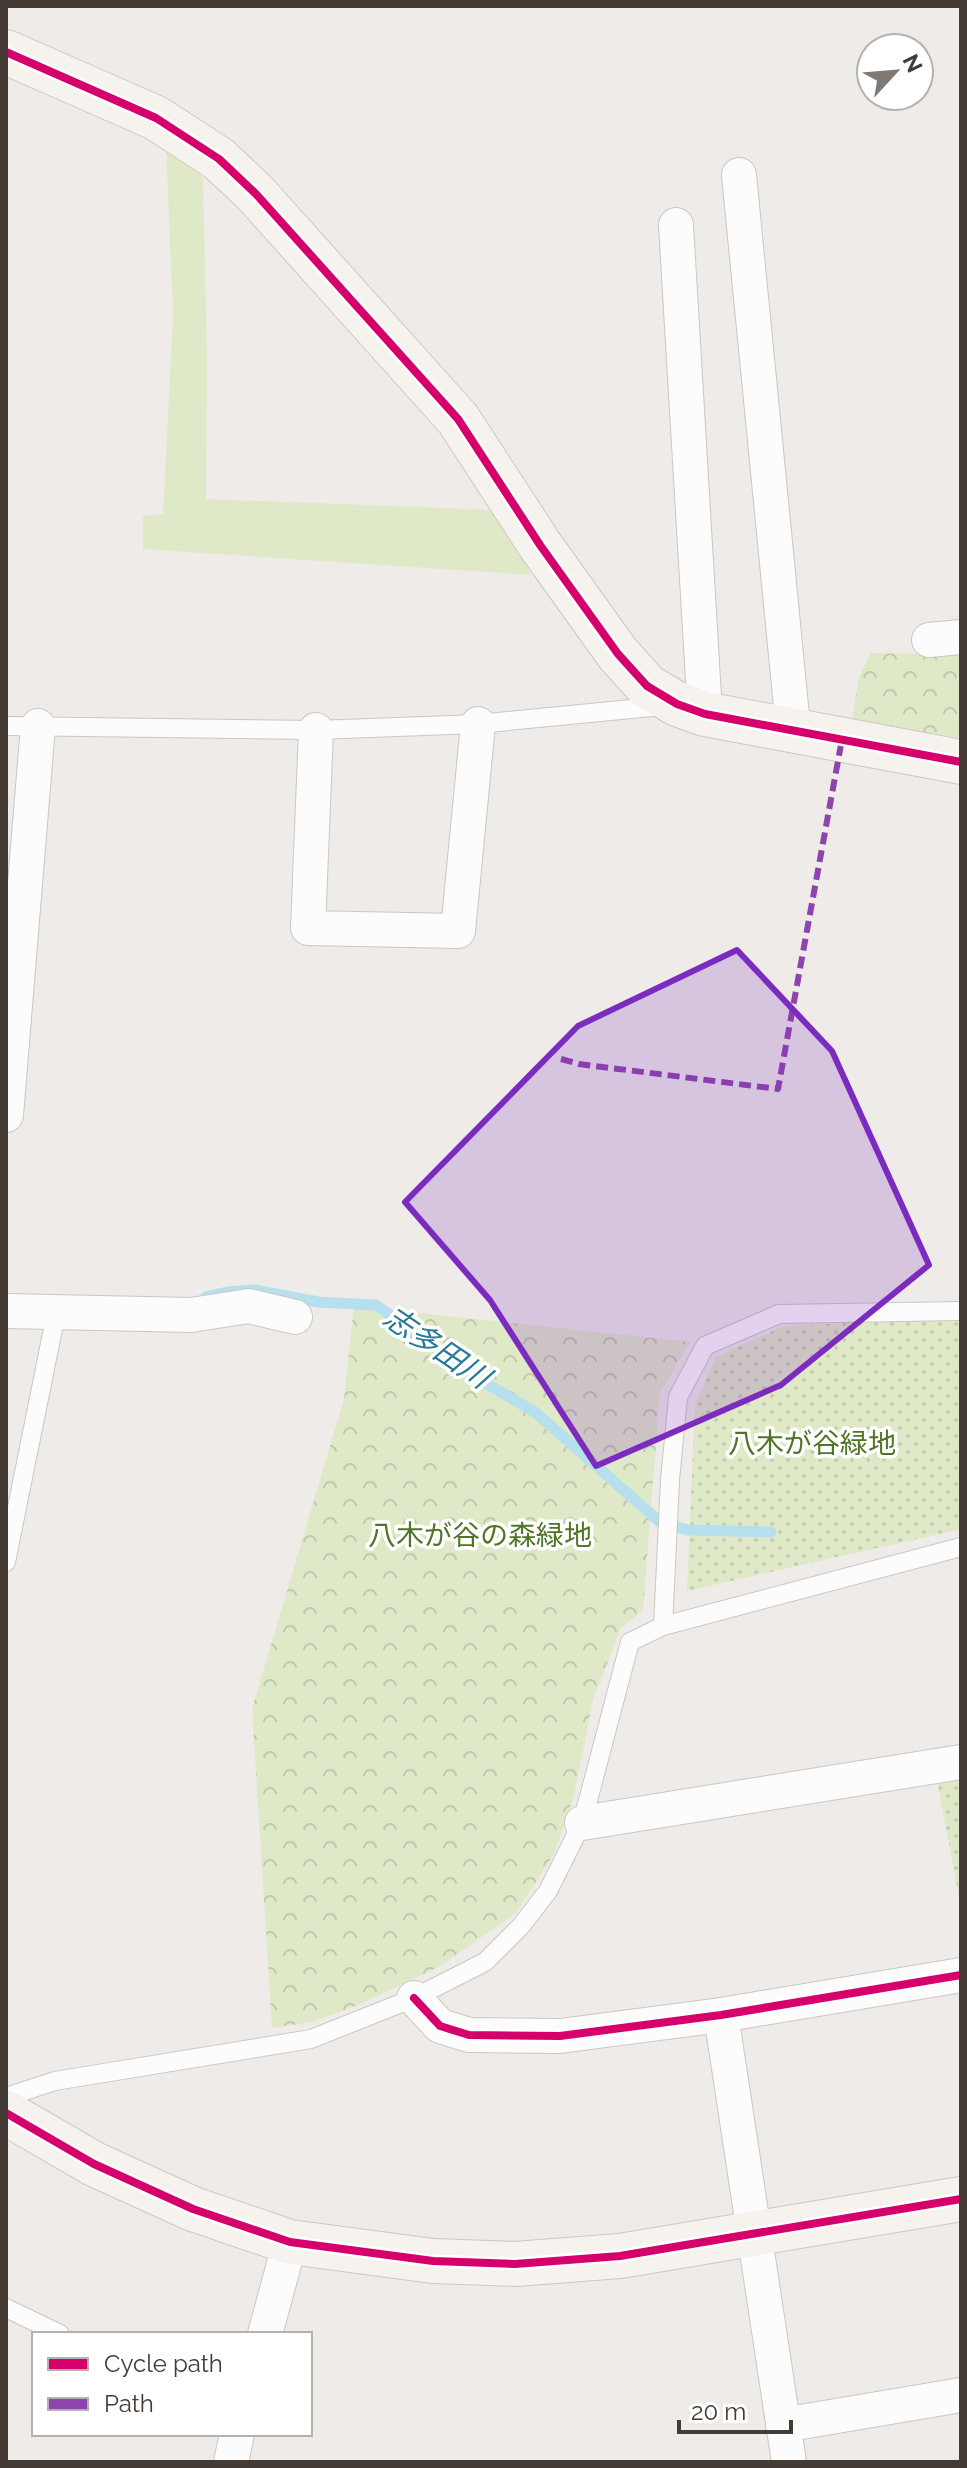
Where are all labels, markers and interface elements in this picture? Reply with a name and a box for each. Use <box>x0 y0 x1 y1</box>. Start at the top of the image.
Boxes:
north arrow <box>855 32 935 112</box>
text: N <box>898 50 928 76</box>
water label: 志多田川 <box>377 1299 499 1397</box>
park label: 八木が谷緑地 <box>728 1427 896 1460</box>
park label: 八木が谷の森緑地 <box>368 1519 592 1552</box>
legend <box>32 2332 312 2436</box>
text: Cycle path <box>104 2349 223 2378</box>
scale bar <box>679 2384 791 2434</box>
text: Path <box>104 2389 154 2418</box>
text: 20 m <box>691 2397 746 2426</box>

